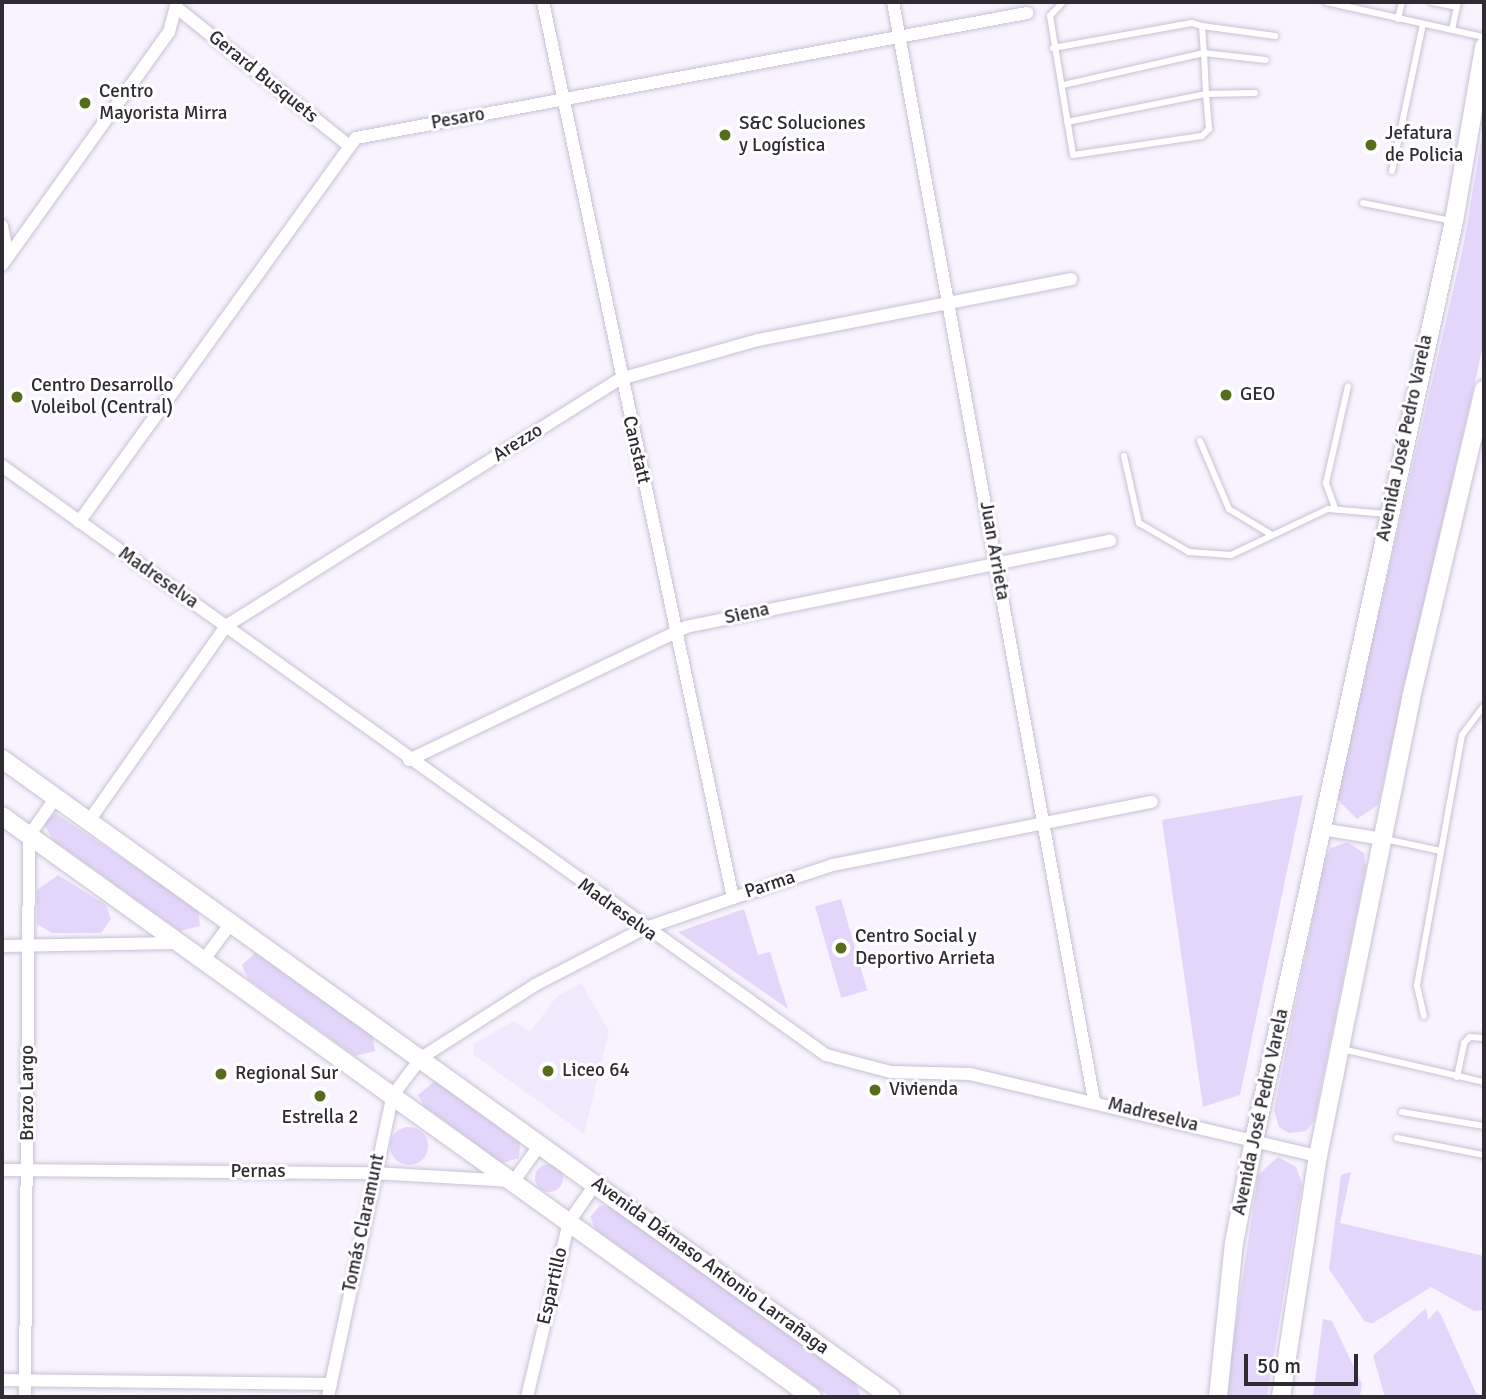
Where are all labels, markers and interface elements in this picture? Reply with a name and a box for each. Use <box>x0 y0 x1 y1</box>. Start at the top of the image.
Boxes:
street label: Gerard Busquets <box>204 26 322 128</box>
place label: Centro Mayorista Mirra <box>99 81 227 125</box>
marker: Centro Mayorista Mirra <box>77 95 93 111</box>
street label: Pesaro <box>429 103 487 135</box>
place label: S&C Soluciones y Logística <box>739 113 866 157</box>
place label: Jefatura de Policia <box>1385 123 1463 167</box>
marker: S&C Soluciones y Logística <box>717 127 733 143</box>
marker: Jefatura de Policia <box>1363 137 1379 153</box>
street label: Avenida José Pedro Varela <box>1372 333 1438 543</box>
place label: Centro Desarrollo Voleibol (Central) <box>31 375 173 419</box>
place label: GEO <box>1240 384 1275 406</box>
marker: GEO <box>1218 387 1234 403</box>
marker: Centro Desarrollo Voleibol (Central) <box>9 389 25 405</box>
street label: Canstatt <box>617 414 655 486</box>
street label: Arezzo <box>489 419 547 467</box>
street label: Juan Arrieta <box>974 500 1014 602</box>
street label: Madreselva <box>114 542 202 614</box>
street label: Siena <box>723 598 771 630</box>
street label: Parma <box>742 866 798 904</box>
street label: Madreselva <box>573 874 661 946</box>
place label: Centro Social y Deportivo Arrieta <box>855 926 995 970</box>
marker: Centro Social y Deportivo Arrieta <box>833 940 849 956</box>
street label: Avenida José Pedro Varela <box>1228 1007 1294 1217</box>
street label: Brazo Largo <box>17 1045 39 1141</box>
place label: Liceo 64 <box>562 1060 630 1082</box>
place label: Regional Sur <box>235 1063 338 1085</box>
marker: Liceo 64 <box>540 1063 556 1079</box>
marker: Regional Sur <box>213 1066 229 1082</box>
place label: Vivienda <box>889 1079 958 1101</box>
marker: Vivienda <box>867 1082 883 1098</box>
marker: Estrella 2 <box>312 1088 328 1104</box>
street label: Madreselva <box>1105 1093 1201 1137</box>
place label: Estrella 2 <box>282 1107 358 1129</box>
street label: Tomás Claramunt <box>338 1152 390 1294</box>
street label: Pernas <box>230 1161 286 1183</box>
street label: Avenida Dámaso Antonio Larrañaga <box>587 1172 833 1360</box>
street label: Espartillo <box>533 1245 573 1327</box>
scale bar <box>1248 1340 1362 1384</box>
text: 50 m <box>1257 1353 1301 1379</box>

